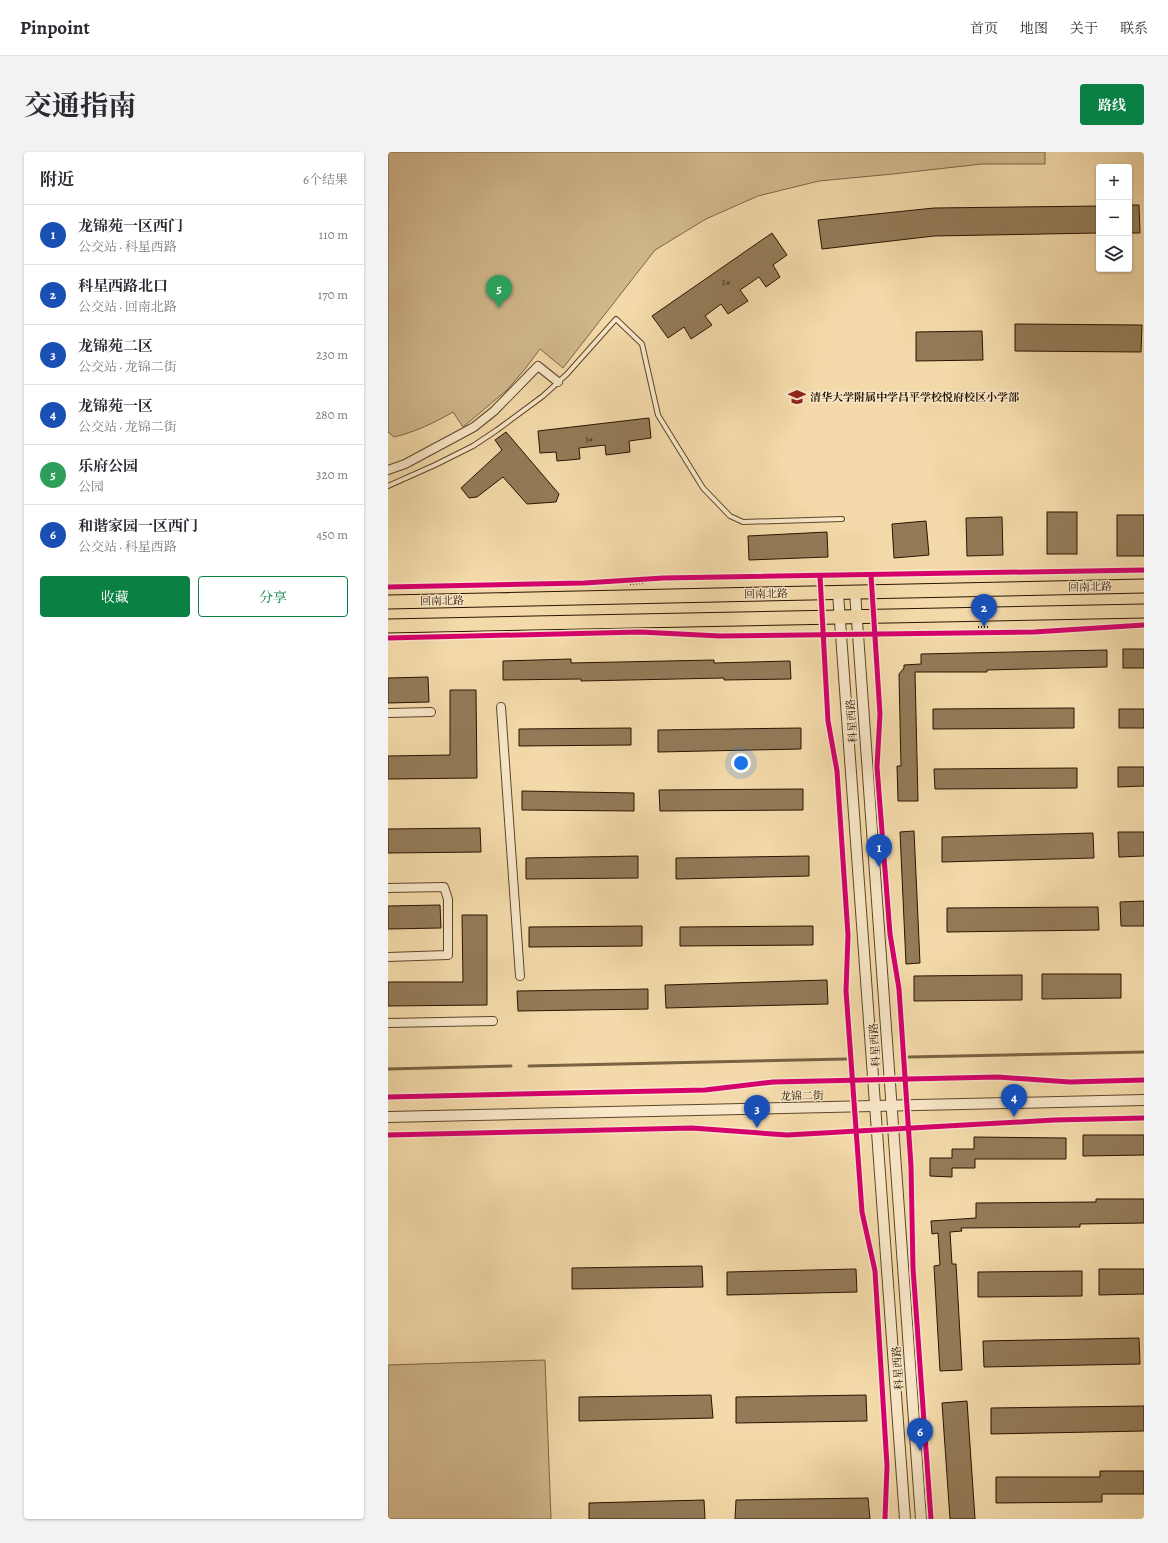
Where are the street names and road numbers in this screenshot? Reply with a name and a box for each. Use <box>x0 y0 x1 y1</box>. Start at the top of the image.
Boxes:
street label: 回南北路 <box>1068 579 1112 595</box>
street label: 回南北路 <box>744 586 788 602</box>
street label: 回南北路 <box>420 593 464 609</box>
street label: 科星西路 <box>843 699 861 743</box>
street label: 科星西路 <box>866 1023 884 1067</box>
street label: 龙锦二街 <box>780 1088 824 1104</box>
street label: 科星西路 <box>889 1346 907 1390</box>

